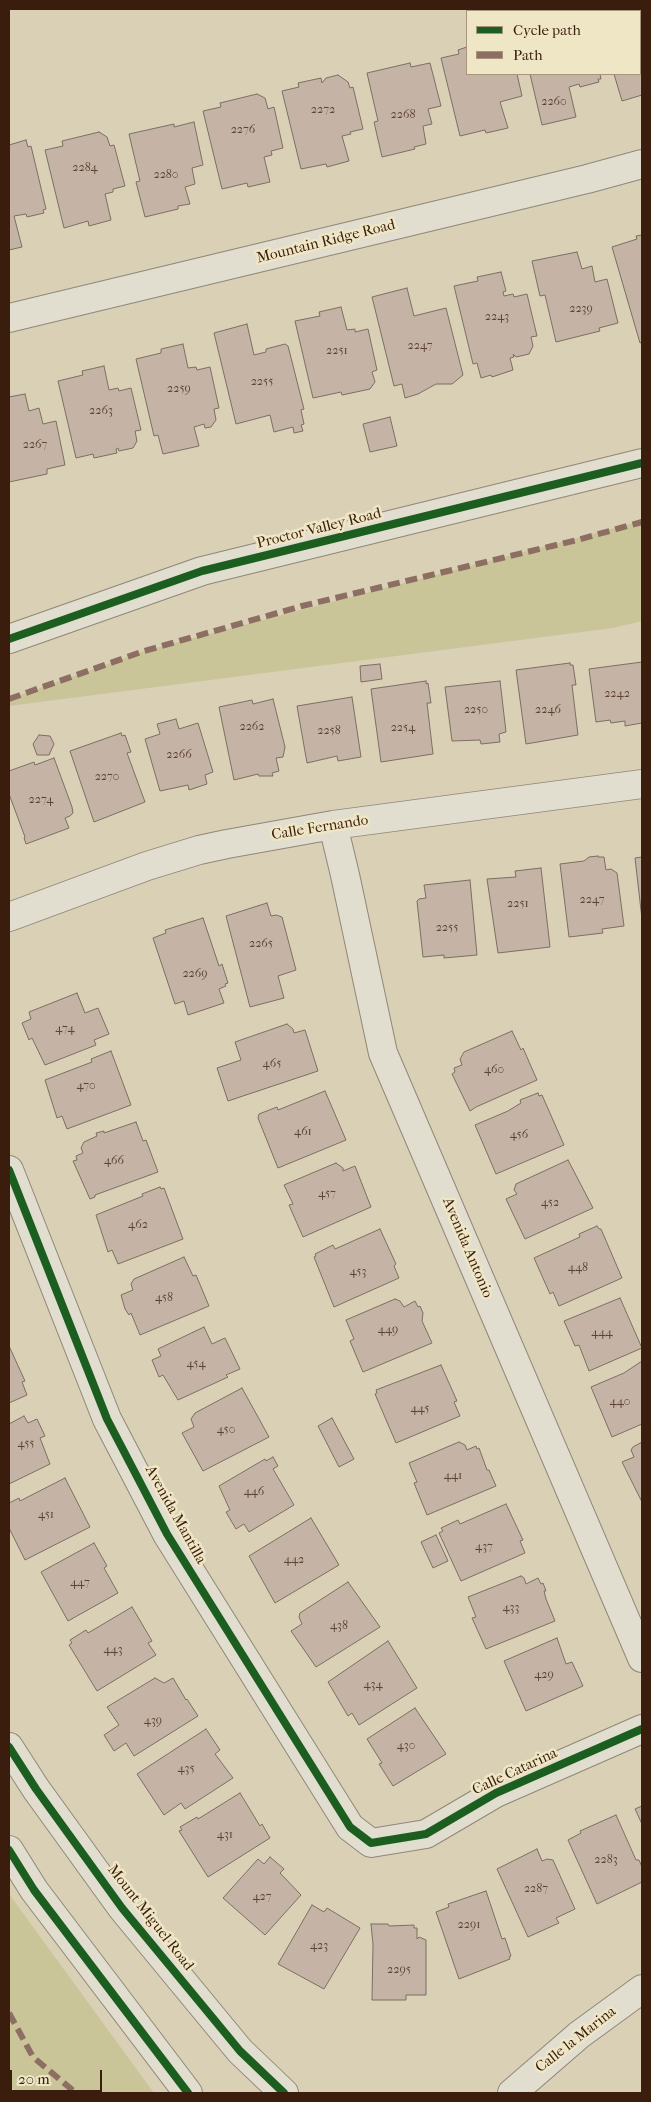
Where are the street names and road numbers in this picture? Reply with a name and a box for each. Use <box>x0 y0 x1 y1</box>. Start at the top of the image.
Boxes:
street label: Mountain Ridge Road <box>255 216 397 268</box>
street label: Proctor Valley Road <box>255 505 383 553</box>
street label: Calle Fernando <box>270 811 370 845</box>
street label: Avenida Antonio <box>438 1195 496 1301</box>
street label: Avenida Mantilla <box>141 1463 209 1567</box>
street label: Calle Catarina <box>470 1744 560 1800</box>
street label: Mount Miguel Road <box>103 1861 197 1975</box>
street label: Calle la Marina <box>532 2003 620 2077</box>

